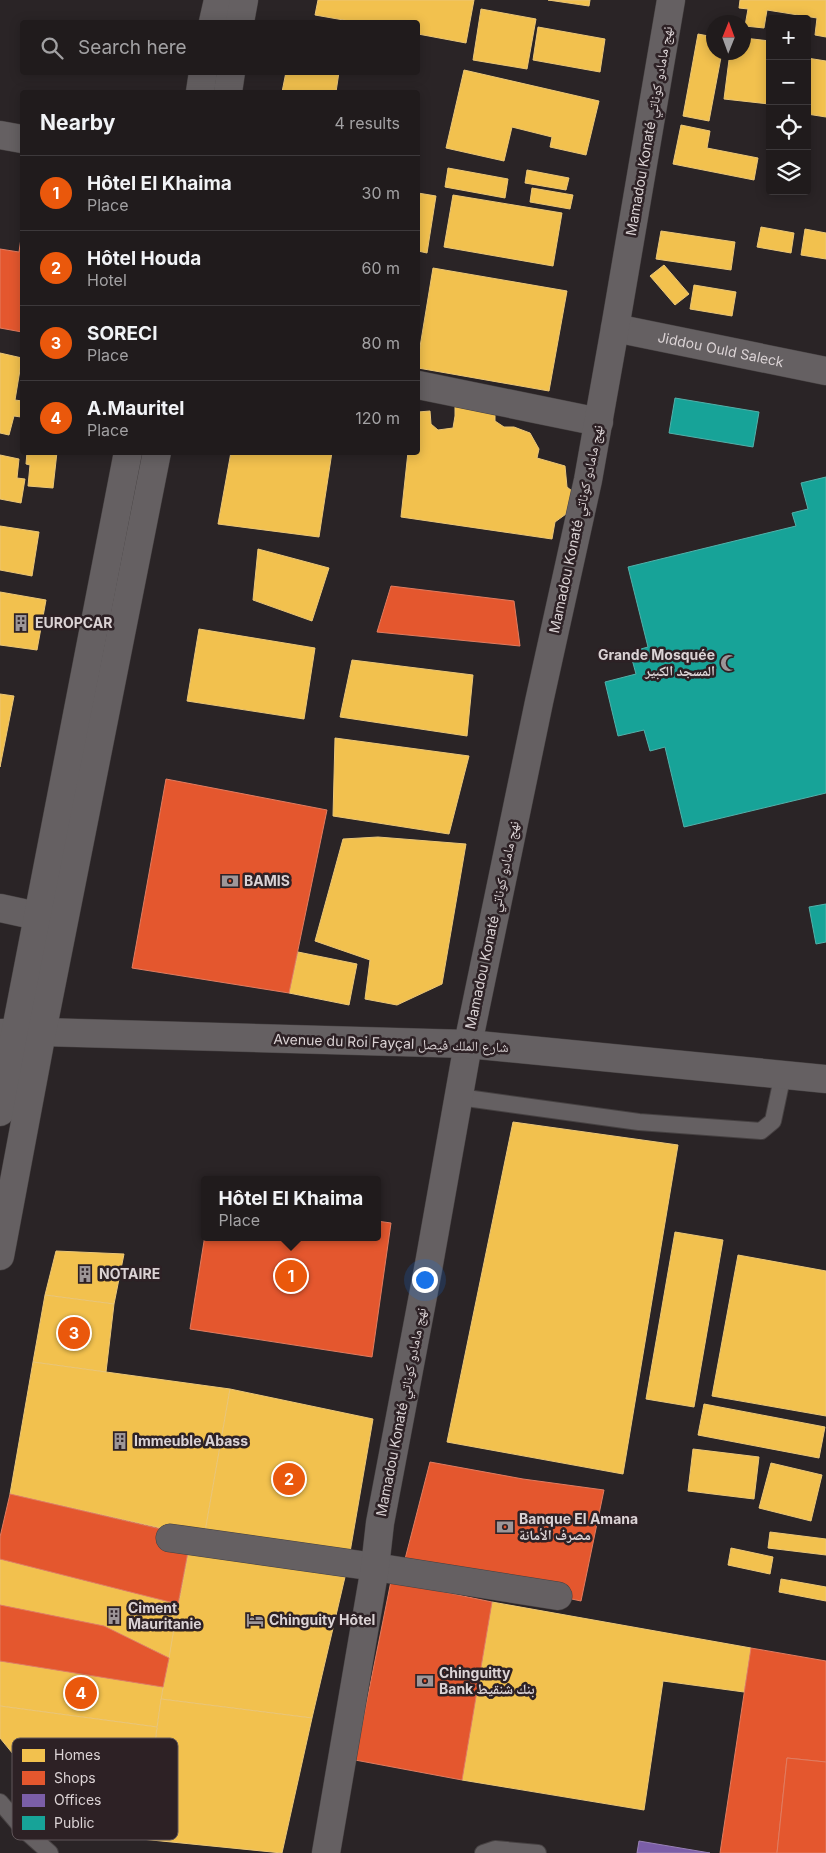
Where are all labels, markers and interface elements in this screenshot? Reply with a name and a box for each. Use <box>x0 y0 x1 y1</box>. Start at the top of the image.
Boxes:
north arrow <box>706 15 751 60</box>
map controls <box>766 15 811 195</box>
button: + <box>766 15 811 60</box>
search box <box>20 20 420 75</box>
street label: Mamadou Konaté نهج مامادو كوناتي <box>622 25 679 238</box>
icon: search <box>38 34 66 62</box>
text: Search here <box>78 36 187 59</box>
button: − <box>766 60 811 105</box>
button: locate <box>766 105 811 150</box>
text: Nearby <box>40 110 115 135</box>
text: 4 results <box>335 113 400 133</box>
button: layers <box>766 150 811 195</box>
text: Hôtel El Khaima <box>87 172 232 195</box>
text: 1 <box>53 183 59 203</box>
text: 30 m <box>362 183 400 203</box>
text: Place <box>87 195 129 215</box>
text: Hôtel Houda <box>87 247 201 270</box>
text: 2 <box>51 258 61 278</box>
text: 60 m <box>361 258 400 278</box>
text: Hotel <box>87 270 127 290</box>
text: SORECI <box>87 322 158 345</box>
street label: Jiddou Ould Saleck <box>656 328 786 370</box>
text: 3 <box>51 333 61 353</box>
text: 80 m <box>361 333 400 353</box>
text: Place <box>87 345 129 365</box>
text: A.Mauritel <box>87 397 184 420</box>
text: 4 <box>51 408 61 428</box>
text: 120 m <box>355 408 400 428</box>
text: Place <box>87 420 129 440</box>
street label: Mamadou Konaté نهج مامادو كوناتي <box>545 423 609 635</box>
building icon: EUROPCAR <box>11 613 31 633</box>
place label: EUROPCAR <box>35 614 112 631</box>
place label: Grande Mosquée المسجد الكبير <box>598 646 715 680</box>
mosque icon: Grande Mosquée المسجد الكبير <box>719 653 739 673</box>
street label: Mamadou Konaté نهج مامادو كوناتي <box>461 819 525 1031</box>
bank icon: BAMIS <box>220 871 240 891</box>
place label: BAMIS <box>244 872 290 889</box>
street label: Avenue du Roi Fayçal شارع الملك فيصل <box>273 1030 509 1057</box>
popup <box>201 1176 381 1241</box>
text: Hôtel El Khaima <box>219 1187 363 1210</box>
text: Place <box>219 1210 260 1230</box>
pin: 1 <box>275 1257 307 1295</box>
building icon: NOTAIRE <box>75 1264 95 1284</box>
place label: NOTAIRE <box>99 1265 160 1282</box>
your location <box>412 1267 438 1293</box>
street label: Mamadou Konaté نهج مامادو كوناتي <box>372 1306 433 1519</box>
pin: 3 <box>58 1314 90 1352</box>
building icon: Immeuble Abass <box>110 1431 130 1451</box>
place label: Immeuble Abass <box>134 1432 248 1449</box>
pin: 2 <box>273 1460 305 1498</box>
place label: Banque El Amana مصرف الأمانة <box>519 1510 638 1543</box>
bank icon: Banque El Amana مصرف الأمانة <box>495 1517 515 1537</box>
place label: Ciment Mauritanie <box>128 1599 202 1632</box>
building icon: Ciment Mauritanie <box>104 1606 124 1626</box>
hotel icon: Chinguity Hôtel <box>245 1610 265 1630</box>
place label: Chinguity Hôtel <box>269 1611 375 1628</box>
place label: Chinguitty Bank بنك شنقيط <box>439 1664 535 1698</box>
bank icon: Chinguitty Bank بنك شنقيط <box>415 1671 435 1691</box>
pin: 4 <box>65 1674 97 1712</box>
legend <box>12 1738 178 1840</box>
text: Homes <box>54 1746 101 1763</box>
text: Shops <box>54 1769 96 1786</box>
text: Offices <box>54 1791 101 1808</box>
text: Public <box>54 1814 95 1831</box>

